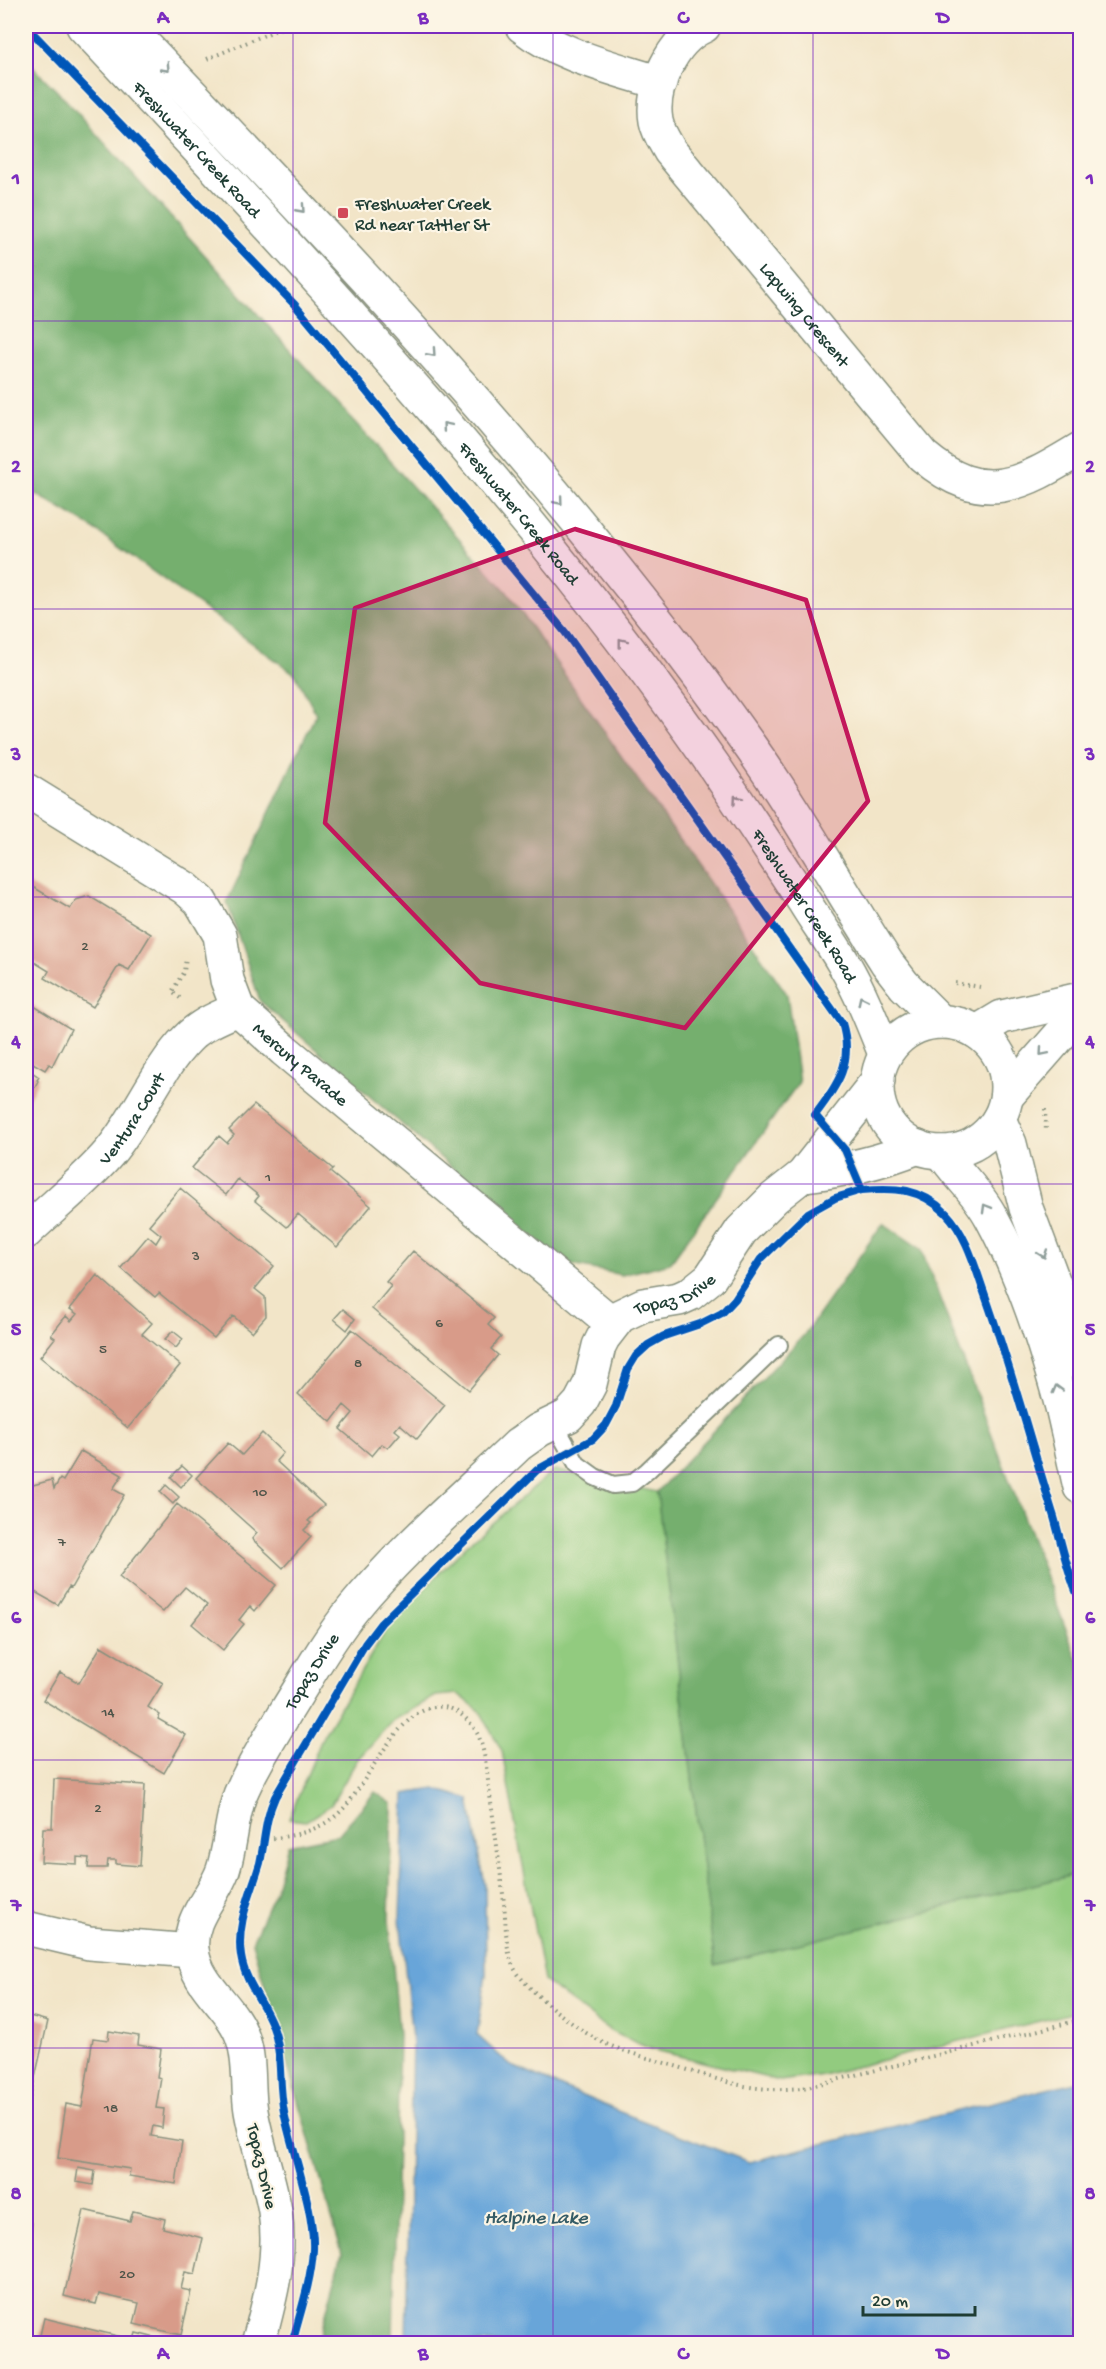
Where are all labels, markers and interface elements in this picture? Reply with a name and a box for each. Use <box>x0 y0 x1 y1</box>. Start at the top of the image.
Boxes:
text: A <box>156 8 171 31</box>
text: B <box>417 8 429 31</box>
text: C <box>677 8 691 31</box>
text: D <box>934 8 950 31</box>
one-way arrow <box>159 60 170 71</box>
street label: Freshwater Creek Road <box>126 77 265 224</box>
text: 1 <box>11 169 20 192</box>
text: 1 <box>1085 169 1094 192</box>
place label: Freshwater Creek Rd near Tattler St <box>354 195 492 237</box>
one-way arrow <box>294 202 305 213</box>
marker: Freshwater Creek Rd near Tattler St <box>336 206 350 220</box>
street label: Lapwing Crescent <box>754 259 854 374</box>
one-way arrow <box>425 346 436 357</box>
one-way arrow <box>442 422 453 433</box>
street label: Freshwater Creek Road <box>452 438 584 591</box>
text: 2 <box>11 457 21 480</box>
text: 2 <box>1085 457 1095 480</box>
one-way arrow <box>552 494 563 505</box>
one-way arrow <box>619 637 630 648</box>
text: 3 <box>10 745 21 768</box>
text: 3 <box>1084 745 1095 768</box>
one-way arrow <box>733 795 744 806</box>
street label: Freshwater Creek Road <box>746 825 861 988</box>
house number: 2 <box>81 938 89 956</box>
one-way arrow <box>858 996 870 1007</box>
street label: Mercury Parade <box>247 1019 352 1112</box>
text: 4 <box>10 1032 21 1055</box>
text: 4 <box>1084 1032 1095 1055</box>
one-way arrow <box>1040 1045 1051 1056</box>
street label: Ventura Court <box>95 1068 172 1171</box>
house number: 1 <box>264 1169 271 1187</box>
one-way arrow <box>982 1204 993 1214</box>
house number: 3 <box>191 1248 200 1266</box>
one-way arrow <box>1036 1248 1049 1259</box>
street label: Topaz Drive <box>630 1269 721 1321</box>
house number: 6 <box>435 1315 443 1333</box>
text: 5 <box>11 1320 22 1343</box>
text: 5 <box>1085 1320 1096 1343</box>
house number: 5 <box>99 1341 107 1359</box>
house number: 8 <box>354 1355 362 1373</box>
one-way arrow <box>1052 1384 1064 1395</box>
house number: 10 <box>252 1484 268 1502</box>
house number: 7 <box>57 1534 67 1552</box>
text: 6 <box>11 1608 22 1631</box>
text: 6 <box>1085 1608 1096 1631</box>
street label: Topaz Drive <box>281 1629 345 1715</box>
house number: 14 <box>100 1704 115 1722</box>
house number: 2 <box>94 1800 102 1818</box>
text: 7 <box>10 1896 23 1919</box>
text: 7 <box>1084 1896 1097 1919</box>
house number: 18 <box>103 2100 118 2118</box>
street label: Topaz Drive <box>240 2121 281 2212</box>
text: 8 <box>11 2184 22 2207</box>
text: 8 <box>1085 2184 1096 2207</box>
water label: Halpine Lake <box>484 2208 588 2231</box>
house number: 20 <box>119 2266 135 2284</box>
scale bar <box>863 2279 976 2317</box>
text: 20 m <box>872 2292 908 2313</box>
text: A <box>156 2344 171 2367</box>
text: B <box>417 2344 429 2367</box>
text: C <box>677 2344 691 2367</box>
text: D <box>934 2344 950 2367</box>

